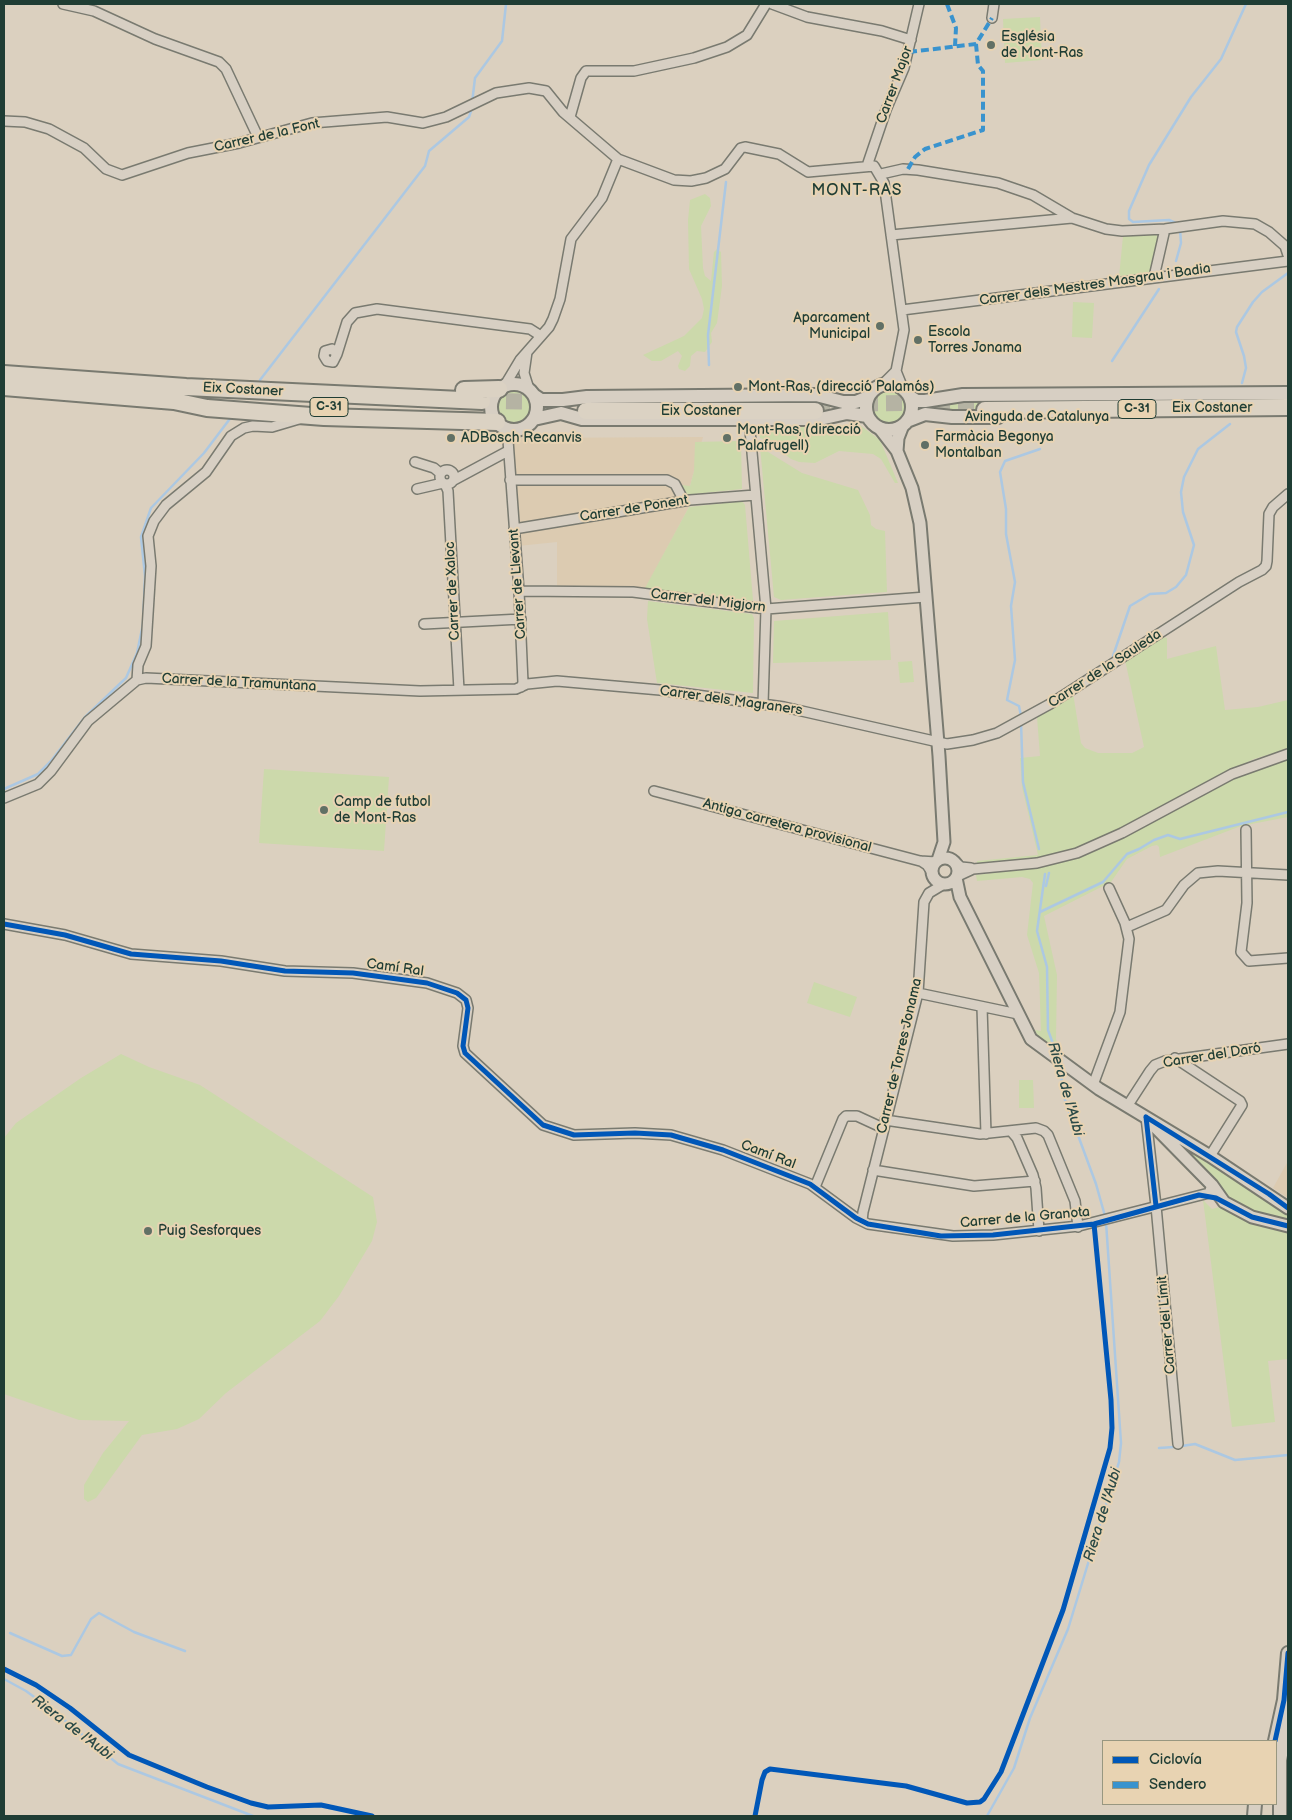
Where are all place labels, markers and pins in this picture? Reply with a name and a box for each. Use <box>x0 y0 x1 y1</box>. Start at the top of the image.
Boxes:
place label: Església de Mont-Ras <box>1001 29 1083 62</box>
marker: Església de Mont-Ras <box>985 39 997 51</box>
place label: Aparcament Municipal <box>793 310 870 342</box>
marker: Aparcament Municipal <box>874 320 886 332</box>
place label: Escola Torres Jonama <box>928 324 1022 357</box>
marker: Escola Torres Jonama <box>912 334 924 346</box>
place label: Mont-Ras, (direcció Palamós) <box>748 379 934 395</box>
marker: Mont-Ras, (direcció Palamós) <box>732 381 744 393</box>
place label: Mont-Ras, (direcció Palafrugell) <box>737 422 861 454</box>
place label: Farmàcia Begonya Montalban <box>935 429 1054 462</box>
place label: ADBosch Recanvis <box>461 430 582 446</box>
marker: ADBosch Recanvis <box>445 432 457 444</box>
marker: Mont-Ras, (direcció Palafrugell) <box>721 432 733 444</box>
marker: Farmàcia Begonya Montalban <box>919 439 931 451</box>
place label: Camp de futbol de Mont-Ras <box>334 794 431 826</box>
marker: Camp de futbol de Mont-Ras <box>318 804 330 816</box>
place label: Puig Sesforques <box>158 1223 261 1239</box>
marker: Puig Sesforques <box>142 1225 154 1237</box>

